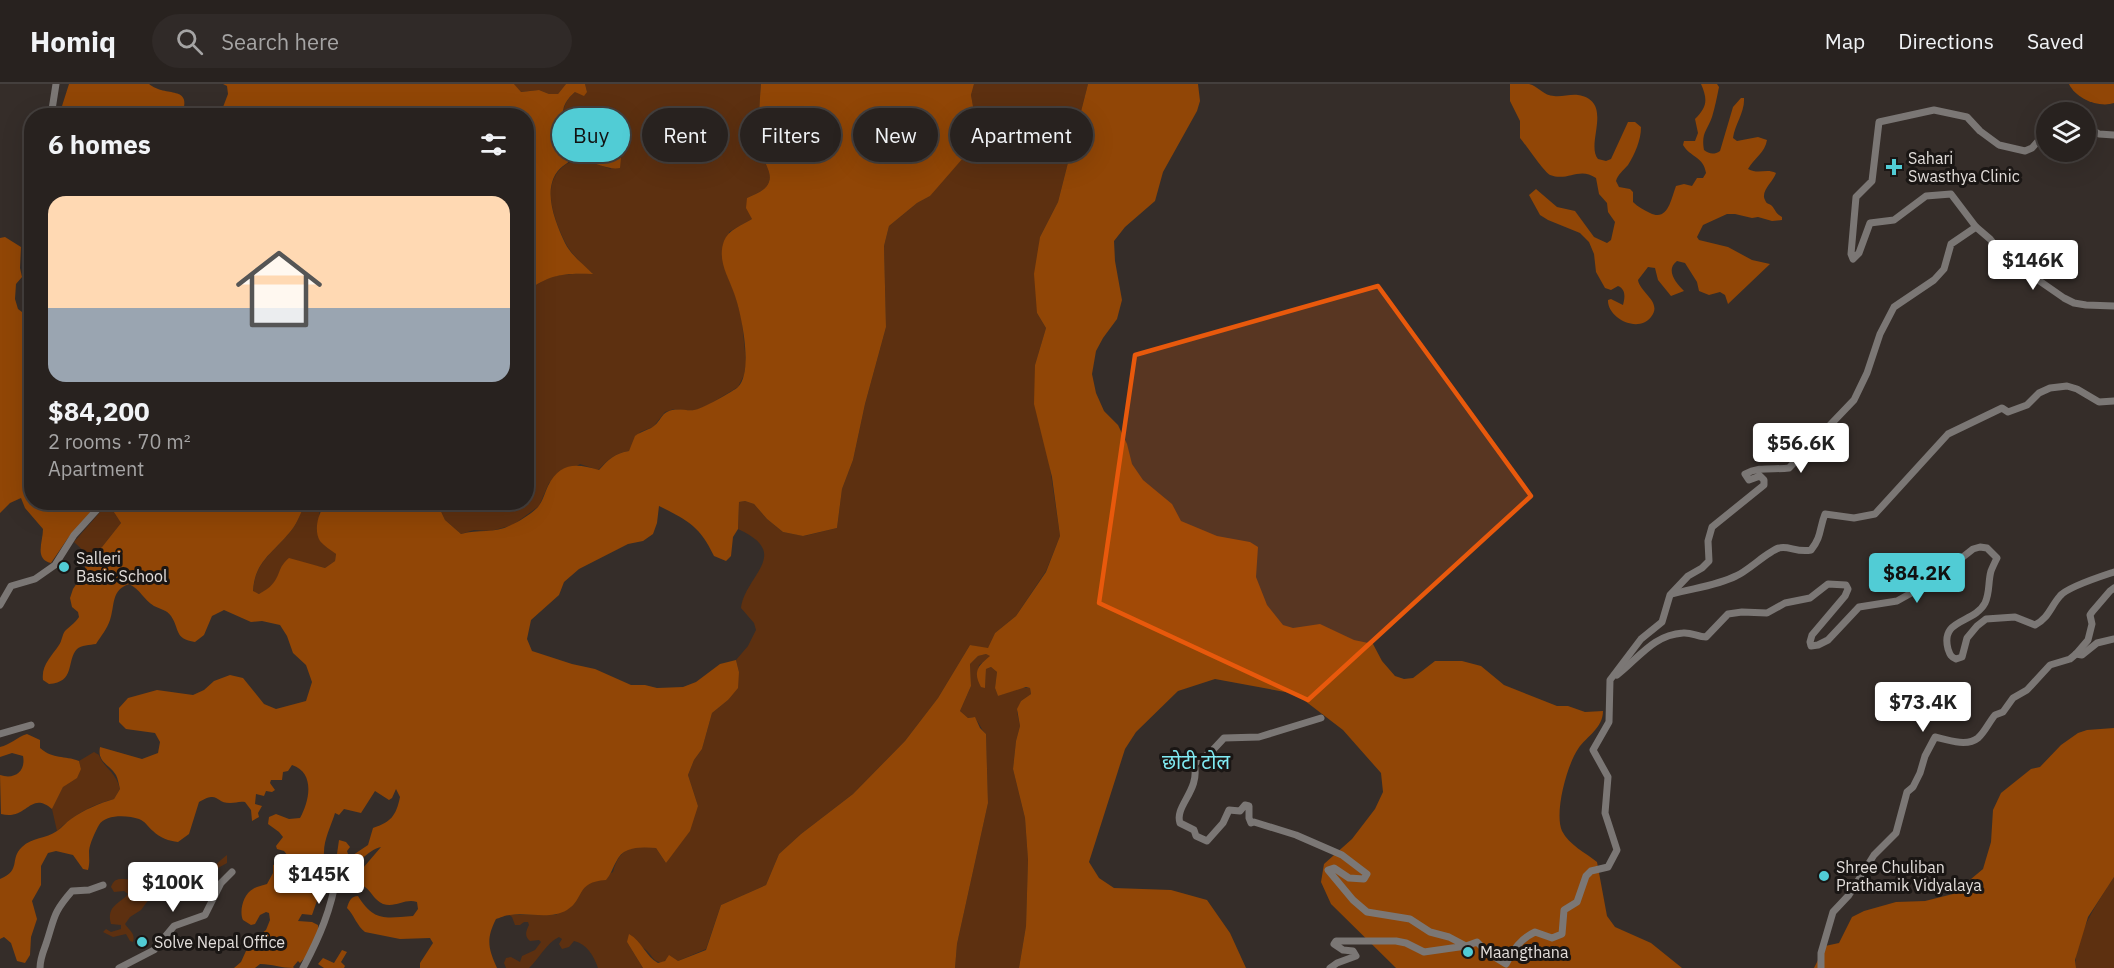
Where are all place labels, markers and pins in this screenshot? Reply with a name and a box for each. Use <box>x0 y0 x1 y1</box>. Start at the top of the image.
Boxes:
place label: Sahari Swasthya Clinic <box>1908 148 2020 186</box>
marker: Sahari Swasthya Clinic <box>1885 158 1903 176</box>
pin: $146K <box>1991 240 2075 291</box>
pin: $56.6K <box>1752 423 1850 474</box>
place label: Salleri Basic School <box>76 548 167 586</box>
pin: $84.2K <box>1868 553 1966 604</box>
marker: Salleri Basic School <box>57 560 71 574</box>
pin: $73.4K <box>1874 682 1972 733</box>
pin: $145K <box>277 854 361 905</box>
place label: Shree Chuliban Prathamik Vidyalaya <box>1836 857 1982 895</box>
pin: $100K <box>131 862 215 913</box>
marker: Shree Chuliban Prathamik Vidyalaya <box>1817 869 1831 883</box>
place label: Solve Nepal Office <box>154 932 285 952</box>
marker: Solve Nepal Office <box>135 935 149 949</box>
place label: Maangthana <box>1480 942 1569 962</box>
marker: Maangthana <box>1461 945 1475 959</box>

